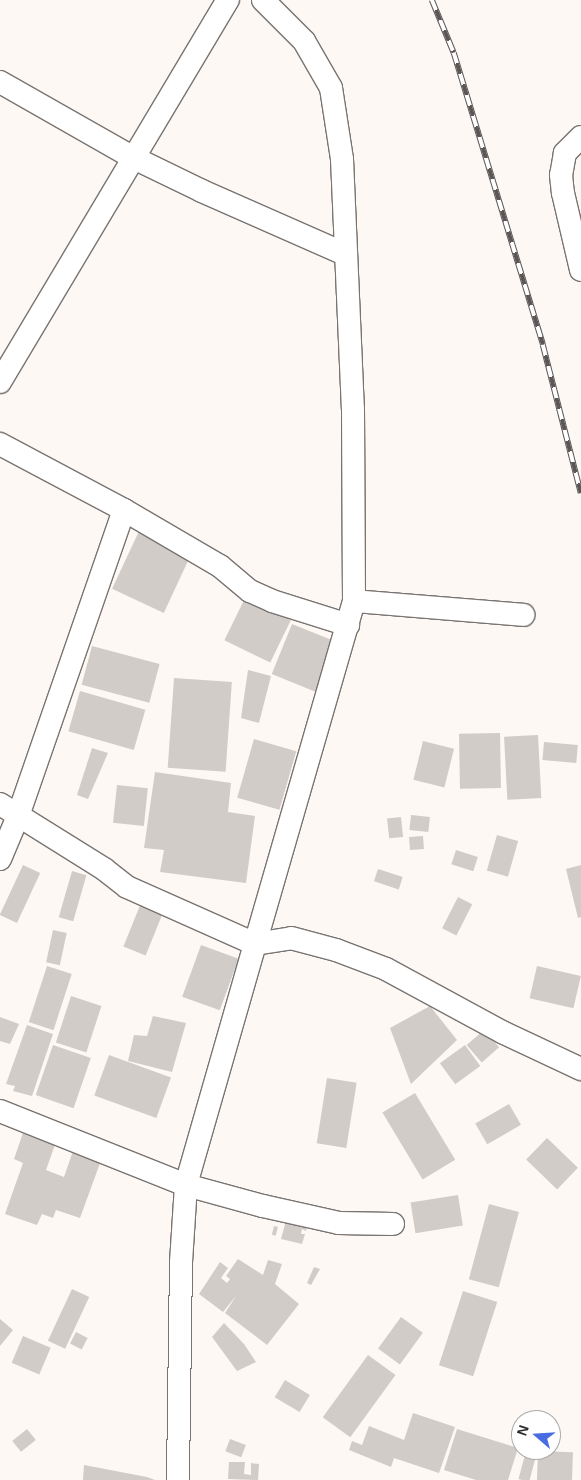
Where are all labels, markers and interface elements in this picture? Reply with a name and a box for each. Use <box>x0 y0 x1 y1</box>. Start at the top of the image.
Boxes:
north arrow <box>511 1410 561 1460</box>
text: N <box>514 1423 532 1438</box>

